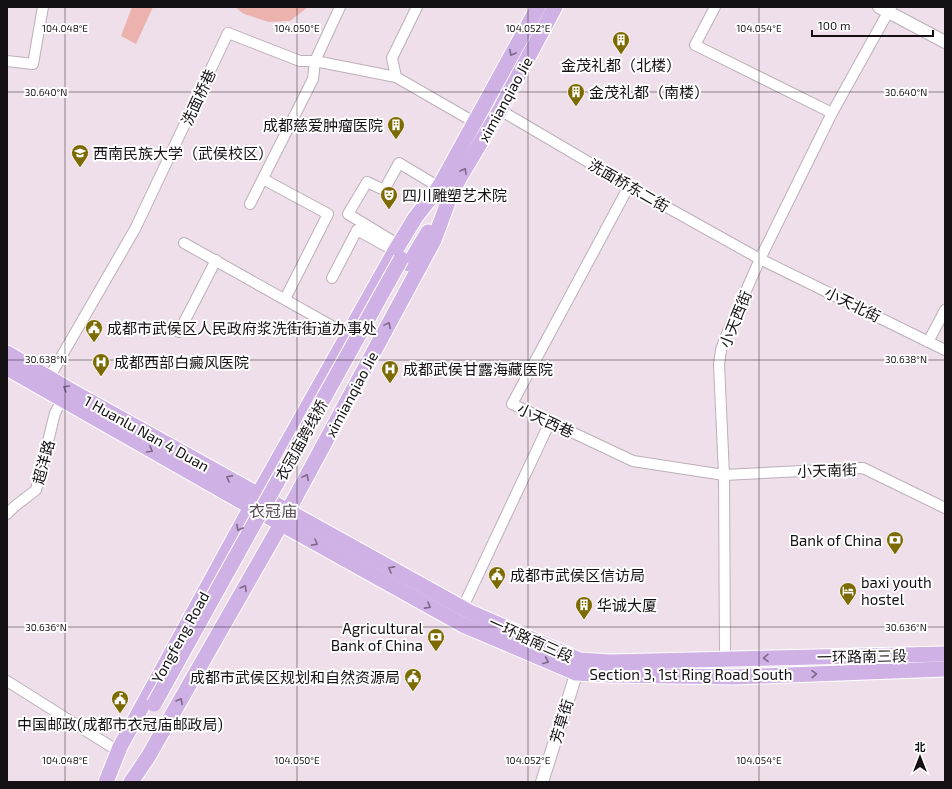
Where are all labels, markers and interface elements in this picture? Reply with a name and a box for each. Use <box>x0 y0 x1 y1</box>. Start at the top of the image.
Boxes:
scale bar <box>812 12 933 38</box>
text: 100 m <box>818 18 850 32</box>
text: 104.048°E <box>42 22 88 34</box>
text: 104.050°E <box>274 22 320 34</box>
text: 104.052°E <box>506 22 551 34</box>
text: 104.054°E <box>736 22 782 34</box>
building icon: 金茂礼都（北楼） <box>611 30 631 55</box>
one-way arrow <box>509 49 517 56</box>
street label: ximianqiao Jie <box>474 53 536 145</box>
place label: 金茂礼都（北楼） <box>561 56 681 74</box>
street label: 洗面桥巷 <box>177 66 219 128</box>
building icon: 金茂礼都（南楼） <box>566 82 586 107</box>
place label: 金茂礼都（南楼） <box>589 83 709 101</box>
text: 30.640°N <box>25 86 67 98</box>
text: 30.640°N <box>885 86 927 98</box>
building icon: 成都慈爱肿瘤医院 <box>386 115 406 140</box>
place label: 成都慈爱肿瘤医院 <box>263 116 383 134</box>
school or university icon: 西南民族大学（武侯校区） <box>70 143 90 168</box>
place label: 西南民族大学（武侯校区） <box>93 144 273 162</box>
street label: 洗面桥东二街 <box>586 155 672 215</box>
one-way arrow <box>459 168 466 175</box>
theatre icon: 四川雕塑艺术院 <box>379 185 399 210</box>
place label: 四川雕塑艺术院 <box>402 186 507 204</box>
street label: 小天北街 <box>822 283 884 325</box>
street label: 小天西街 <box>715 288 755 350</box>
public building icon: 成都市武侯区人民政府浆洗街街道办事处 <box>84 318 104 343</box>
place label: 成都市武侯区人民政府浆洗街街道办事处 <box>107 319 377 337</box>
one-way arrow <box>383 322 391 329</box>
street label: ximianqiao Jie <box>321 348 381 440</box>
hospital icon: 成都西部白癜风医院 <box>91 352 111 377</box>
text: 30.638°N <box>25 353 67 365</box>
place label: 成都西部白癜风医院 <box>114 353 249 371</box>
text: 30.638°N <box>885 353 927 365</box>
hospital icon: 成都武侯甘露海藏医院 <box>380 359 400 384</box>
place label: 成都武侯甘露海藏医院 <box>403 360 553 378</box>
one-way arrow <box>63 385 70 392</box>
street label: 1 Huanlu Nan 4 Duan <box>81 391 213 475</box>
street label: 衣冠庙跨线桥 <box>271 396 331 484</box>
street label: 小天西巷 <box>515 399 577 441</box>
street label: 超洋路 <box>28 438 58 486</box>
one-way arrow <box>146 445 153 452</box>
street label: 小天南街 <box>797 460 857 480</box>
one-way arrow <box>301 473 309 481</box>
one-way arrow <box>226 476 233 483</box>
district label: 衣冠庙 <box>249 501 297 520</box>
one-way arrow <box>236 524 243 531</box>
bank icon: Bank of China <box>885 530 905 555</box>
place label: Bank of China <box>790 531 882 549</box>
one-way arrow <box>311 538 318 545</box>
public building icon: 成都市武侯区信访局 <box>487 565 507 590</box>
one-way arrow <box>388 566 396 573</box>
place label: 成都市武侯区信访局 <box>510 566 645 584</box>
place label: baxi youth hostel <box>861 573 932 608</box>
hotel icon: baxi youth hostel <box>838 581 858 606</box>
one-way arrow <box>240 585 247 592</box>
street label: Yongfeng Road <box>147 588 213 686</box>
building icon: 华诚大厦 <box>574 595 594 620</box>
place label: 华诚大厦 <box>597 596 657 614</box>
one-way arrow <box>424 601 431 608</box>
street label: 一环路南三段 <box>486 612 576 666</box>
place label: Agricultural Bank of China <box>331 619 424 654</box>
text: 30.636°N <box>25 621 67 633</box>
text: 30.636°N <box>885 621 927 633</box>
bank icon: Agricultural Bank of China <box>426 627 446 652</box>
street label: 一环路南三段 <box>817 646 907 666</box>
one-way arrow <box>763 654 769 662</box>
one-way arrow <box>541 656 549 664</box>
street label: Section 3, 1st Ring Road South <box>590 665 792 683</box>
public building icon: 成都市武侯区规划和自然资源局 <box>403 667 423 692</box>
place label: 成都市武侯区规划和自然资源局 <box>190 668 400 686</box>
one-way arrow <box>811 669 817 678</box>
public building icon: 中国邮政(成都市衣冠庙邮政局) <box>110 689 130 714</box>
street label: 芳草街 <box>546 697 576 745</box>
one-way arrow <box>175 698 182 705</box>
place label: 中国邮政(成都市衣冠庙邮政局) <box>17 715 223 733</box>
north arrow <box>900 737 940 777</box>
text: 北 <box>915 740 926 753</box>
text: 104.048°E <box>42 754 88 766</box>
text: 104.050°E <box>274 754 320 766</box>
text: 104.052°E <box>506 754 551 766</box>
text: 104.054°E <box>736 754 782 766</box>

